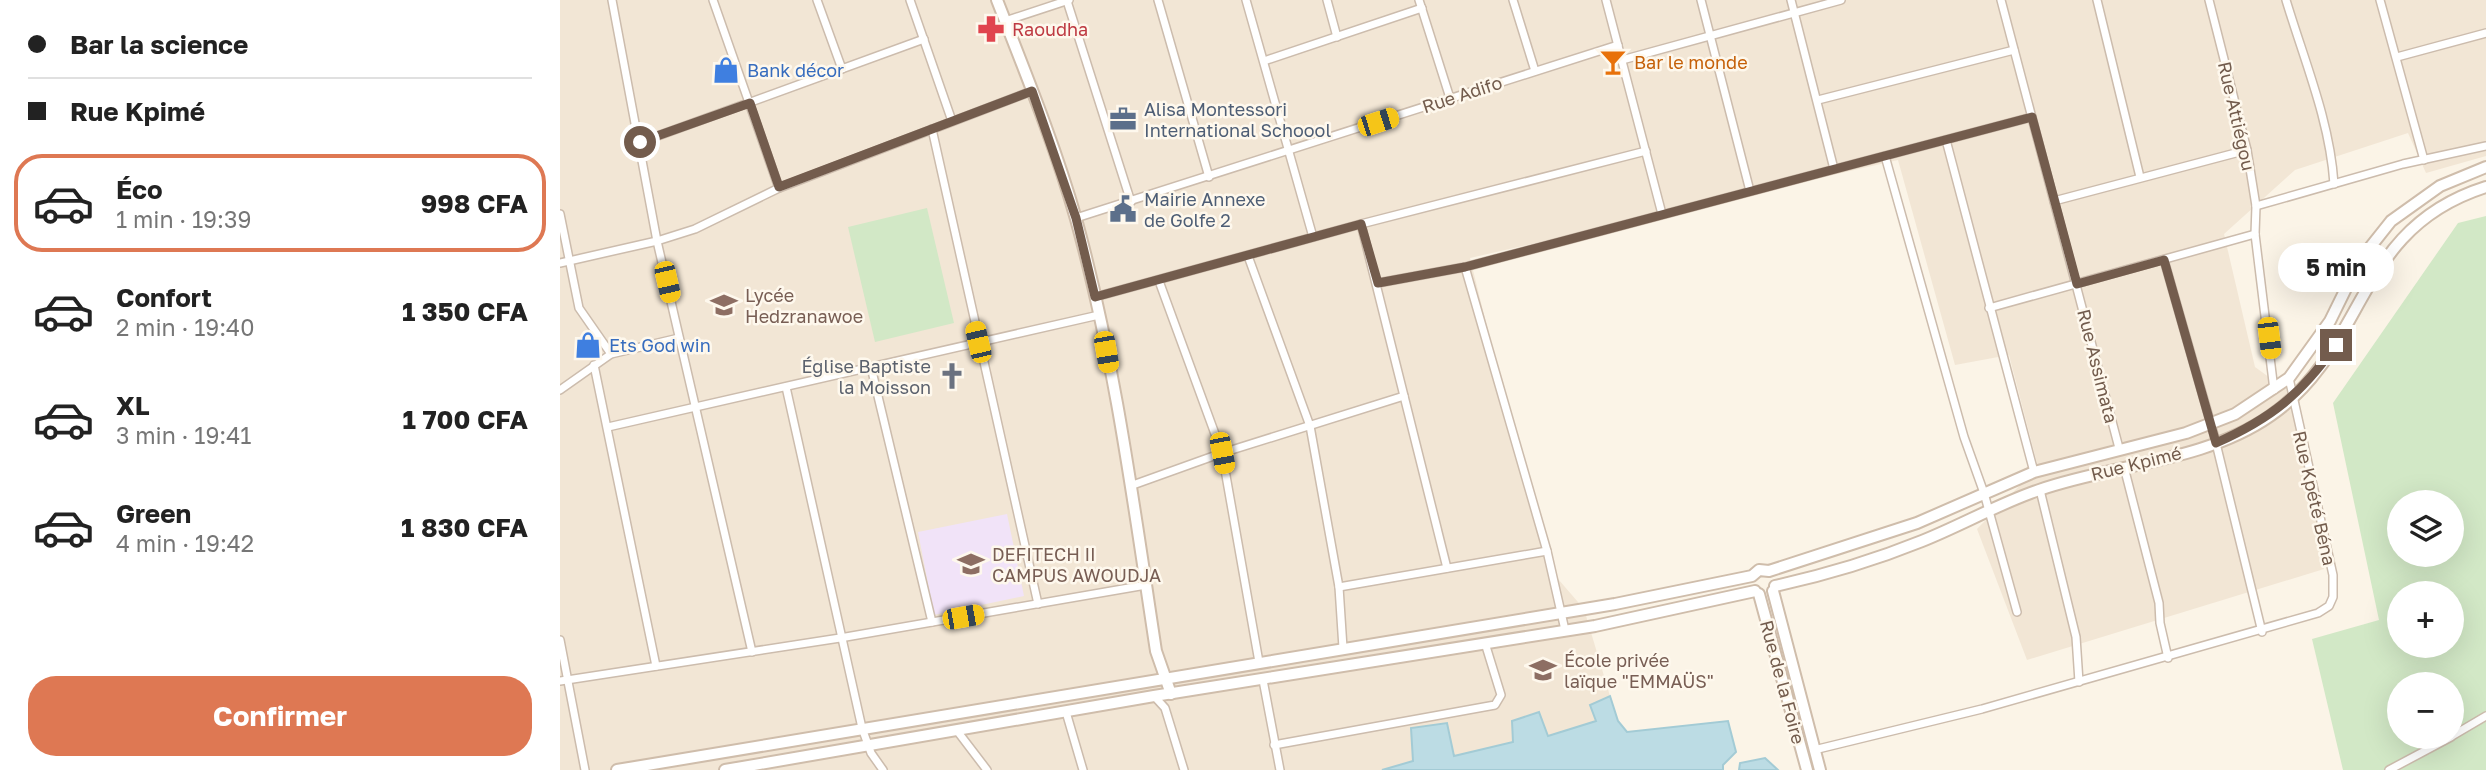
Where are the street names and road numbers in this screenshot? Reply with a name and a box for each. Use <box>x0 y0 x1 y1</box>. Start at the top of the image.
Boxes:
street label: Rue Attiégou <box>2214 59 2260 173</box>
street label: Rue Adifo <box>1419 71 1505 117</box>
street label: Rue Assimata <box>2073 307 2123 425</box>
street label: Rue Kpété Béna <box>2289 429 2341 567</box>
street label: Rue Kpimé <box>2089 441 2183 485</box>
street label: Rue de la Foire <box>1756 618 1810 746</box>

